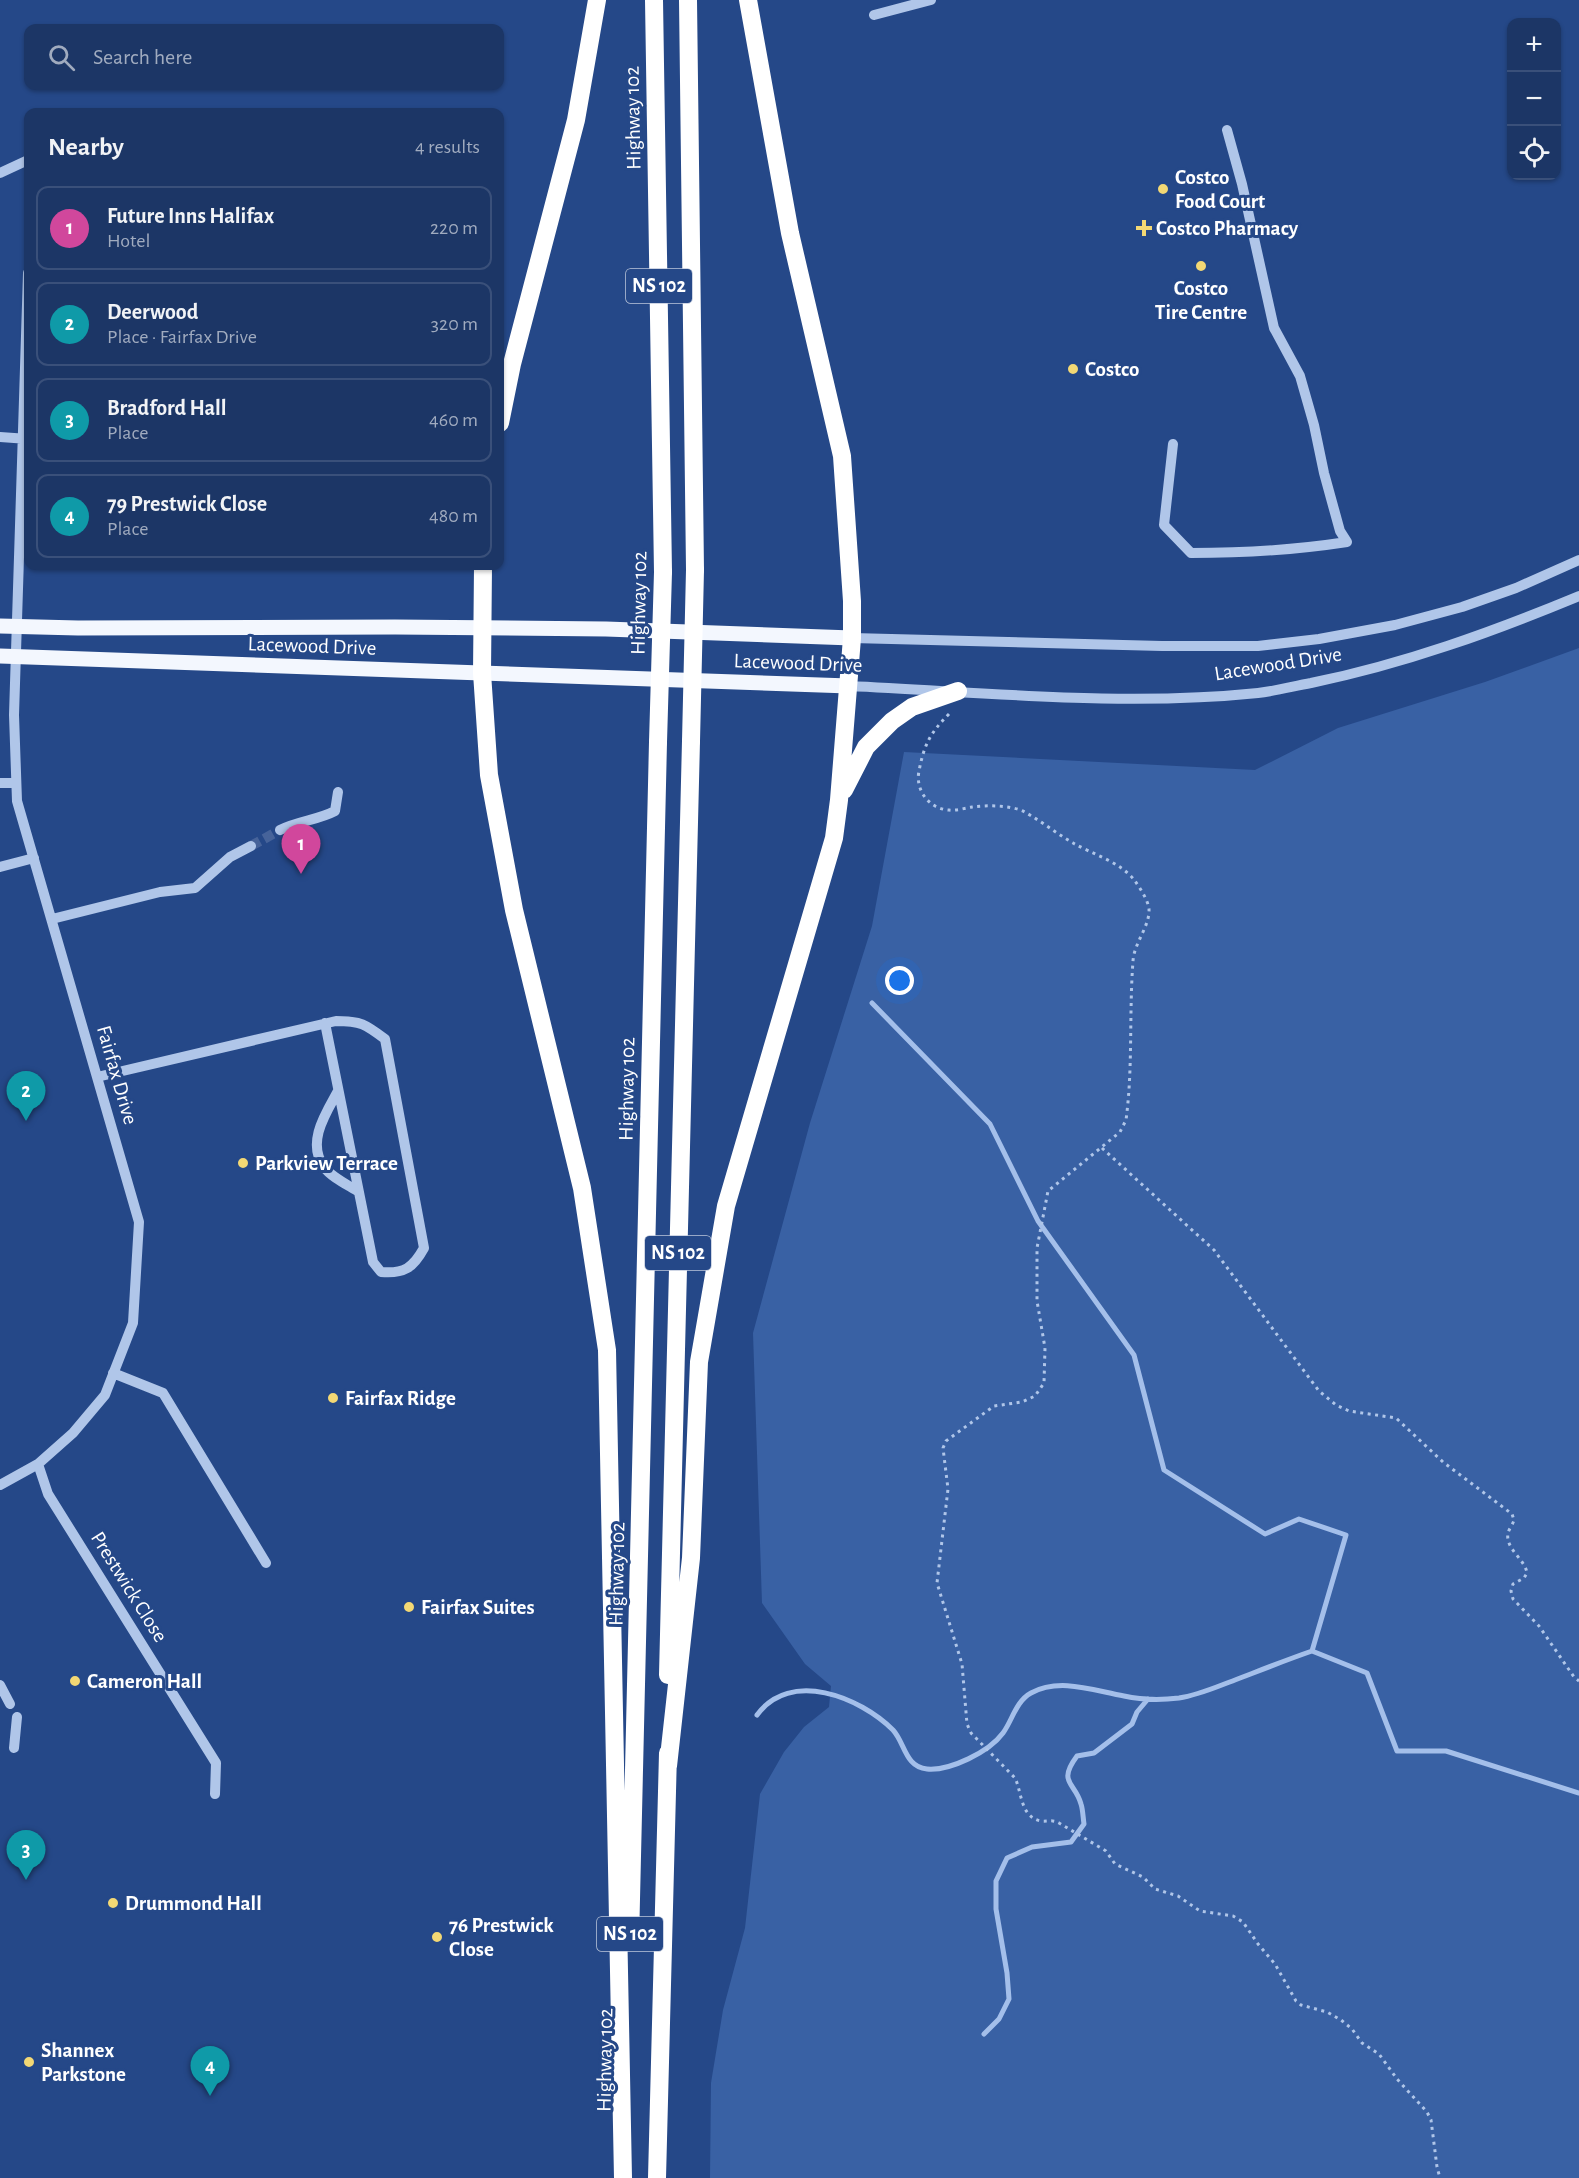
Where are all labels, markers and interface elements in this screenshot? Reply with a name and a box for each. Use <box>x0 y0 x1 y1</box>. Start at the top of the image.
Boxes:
map controls <box>1507 18 1561 180</box>
button: + <box>1507 18 1561 72</box>
search box <box>24 24 504 90</box>
icon: search <box>45 41 78 74</box>
text: Search here <box>93 46 192 68</box>
street label: Highway 102 <box>622 66 644 170</box>
button: − <box>1507 72 1561 126</box>
button: locate <box>1507 126 1561 180</box>
text: Nearby <box>48 134 124 160</box>
text: 4 results <box>415 137 480 157</box>
place label: Costco Food Court <box>1175 167 1265 212</box>
marker: Costco Food Court <box>1156 182 1170 196</box>
text: Future Inns Halifax <box>107 205 274 227</box>
text: 1 <box>66 218 73 238</box>
text: 220 m <box>430 218 478 238</box>
place label: Costco Pharmacy <box>1156 218 1299 239</box>
marker: Costco Pharmacy <box>1137 221 1151 235</box>
text: Hotel <box>107 231 150 251</box>
marker: Costco Tire Centre <box>1194 259 1208 273</box>
road number: NS 102 <box>626 269 692 303</box>
place label: Costco Tire Centre <box>1155 278 1247 323</box>
text: Deerwood <box>107 301 198 323</box>
text: 2 <box>65 314 74 334</box>
text: 320 m <box>431 314 478 334</box>
text: Place · Fairfax Drive <box>107 327 257 347</box>
place label: Costco <box>1085 359 1139 380</box>
marker: Costco <box>1066 362 1080 376</box>
text: Bradford Hall <box>107 397 227 419</box>
text: 3 <box>65 410 74 430</box>
text: 460 m <box>429 410 478 430</box>
text: Place <box>107 423 148 443</box>
text: 79 Prestwick Close <box>107 493 267 515</box>
text: 4 <box>64 506 75 526</box>
text: 480 m <box>429 506 478 526</box>
text: Place <box>107 519 148 539</box>
street label: Highway 102 <box>628 551 650 655</box>
street label: Lacewood Drive <box>247 633 377 659</box>
street label: Lacewood Drive <box>1213 644 1343 684</box>
street label: Lacewood Drive <box>733 650 863 676</box>
pin: 1 <box>282 824 320 874</box>
your location <box>885 966 914 995</box>
street label: Fairfax Drive <box>93 1023 141 1127</box>
street label: Highway 102 <box>616 1037 638 1141</box>
pin: 2 <box>6 1072 46 1121</box>
place label: Parkview Terrace <box>255 1153 398 1174</box>
marker: Parkview Terrace <box>236 1156 250 1170</box>
road number: NS 102 <box>645 1236 711 1270</box>
place label: Fairfax Ridge <box>345 1388 456 1409</box>
marker: Fairfax Ridge <box>326 1391 340 1405</box>
street label: Highway 102 <box>606 1522 628 1626</box>
street label: Prestwick Close <box>87 1528 171 1646</box>
place label: Fairfax Suites <box>421 1597 535 1618</box>
marker: Fairfax Suites <box>402 1600 416 1614</box>
place label: Cameron Hall <box>87 1671 202 1692</box>
marker: Cameron Hall <box>68 1674 82 1688</box>
pin: 3 <box>6 1830 46 1880</box>
place label: Drummond Hall <box>125 1893 262 1914</box>
marker: Drummond Hall <box>106 1896 120 1910</box>
place label: 76 Prestwick Close <box>449 1915 554 1960</box>
road number: NS 102 <box>597 1917 663 1951</box>
marker: 76 Prestwick Close <box>430 1930 444 1944</box>
street label: Highway 102 <box>594 2008 616 2112</box>
place label: Shannex Parkstone <box>41 2040 126 2085</box>
pin: 4 <box>190 2046 230 2096</box>
marker: Shannex Parkstone <box>22 2055 36 2069</box>

